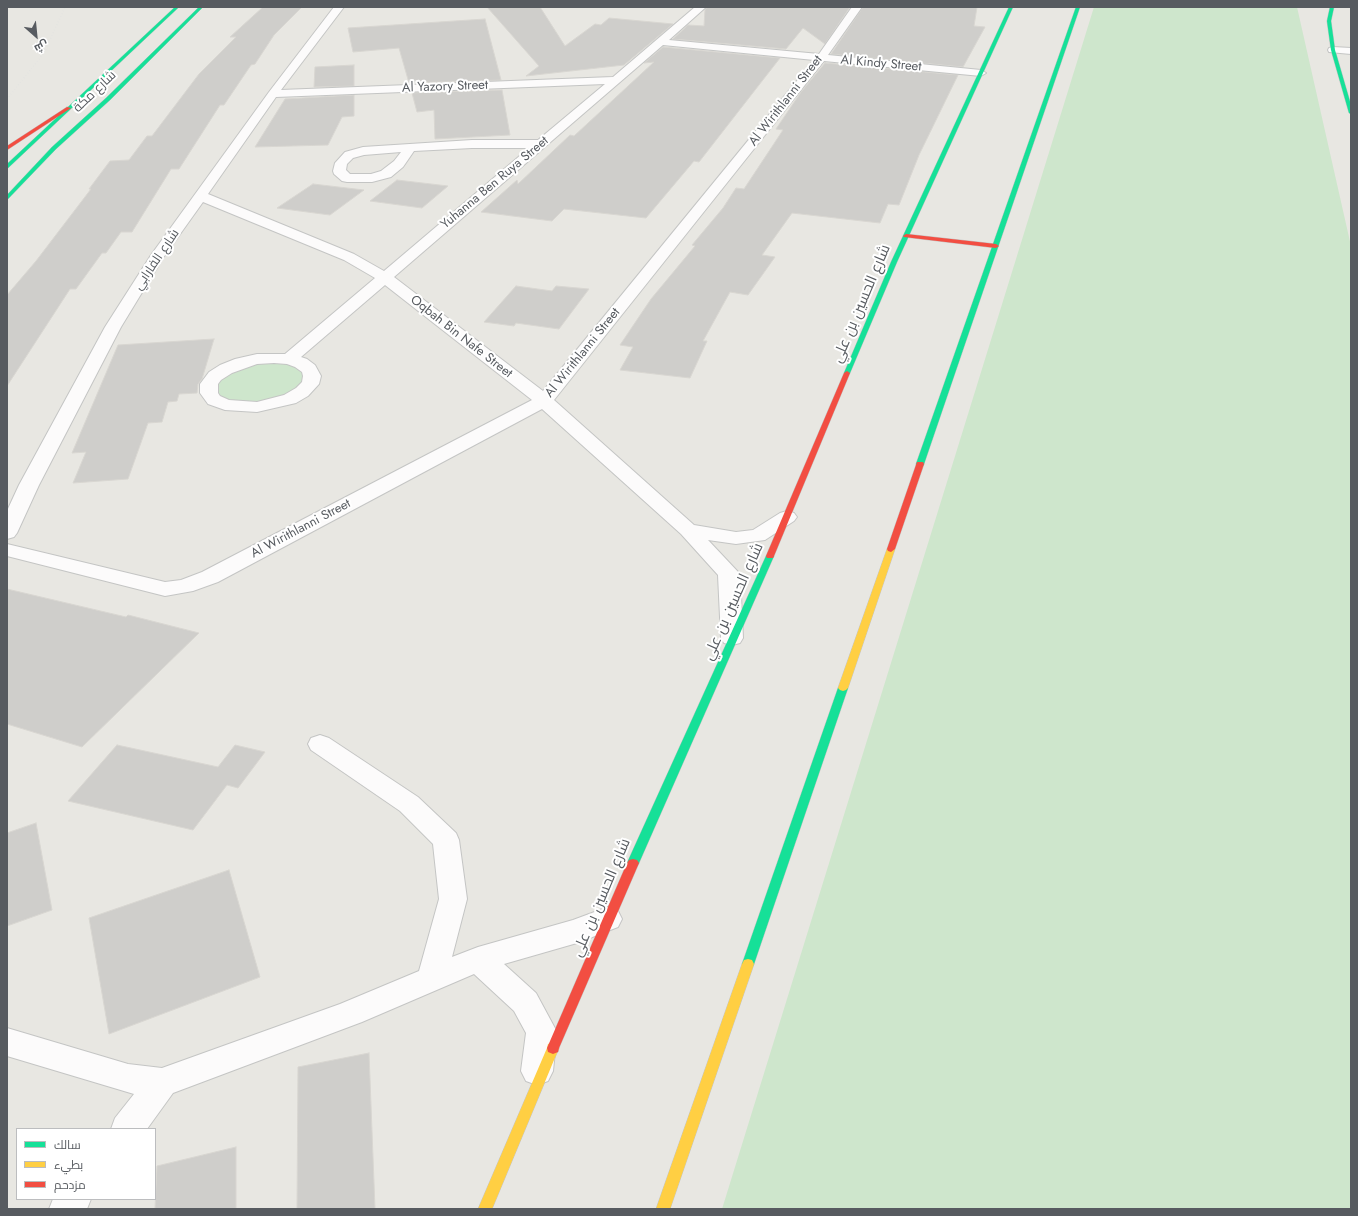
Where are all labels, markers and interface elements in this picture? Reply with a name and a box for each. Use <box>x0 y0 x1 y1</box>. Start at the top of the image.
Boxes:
north arrow <box>16 16 56 56</box>
text: ش <box>32 36 51 57</box>
street label: Al Wirithlanni Street <box>746 53 826 149</box>
street label: Al Kindy Street <box>840 53 922 75</box>
street label: شارع مكة <box>70 68 120 116</box>
street label: Al Yazory Street <box>402 78 488 96</box>
street label: Yuhanna Ben Ruya Street <box>438 133 552 233</box>
street label: شارع الفارابي <box>131 227 183 293</box>
street label: شارع الحسين بن علي <box>829 242 895 366</box>
street label: Oqbah Bin Nafe Street <box>407 292 515 382</box>
street label: Al Wirithlanni Street <box>542 305 624 401</box>
street label: Al Wirithlanni Street <box>248 496 354 562</box>
street label: شارع الحسين بن علي <box>700 540 768 664</box>
street label: شارع الحسين بن علي <box>569 836 635 960</box>
legend <box>16 1128 156 1200</box>
text: سالك <box>54 1136 81 1154</box>
text: بطيء <box>54 1156 83 1174</box>
text: مزدحم <box>54 1176 86 1194</box>

